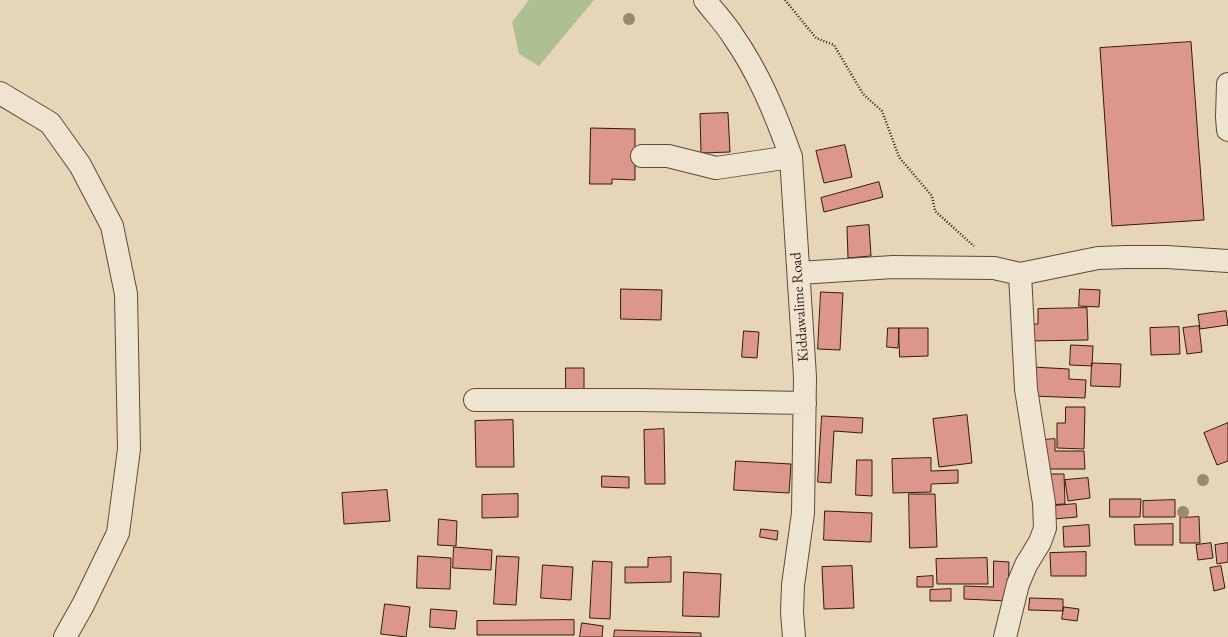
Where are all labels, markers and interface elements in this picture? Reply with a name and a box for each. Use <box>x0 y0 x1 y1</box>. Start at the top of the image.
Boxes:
street label: Kiddawalime Road <box>787 252 813 362</box>

